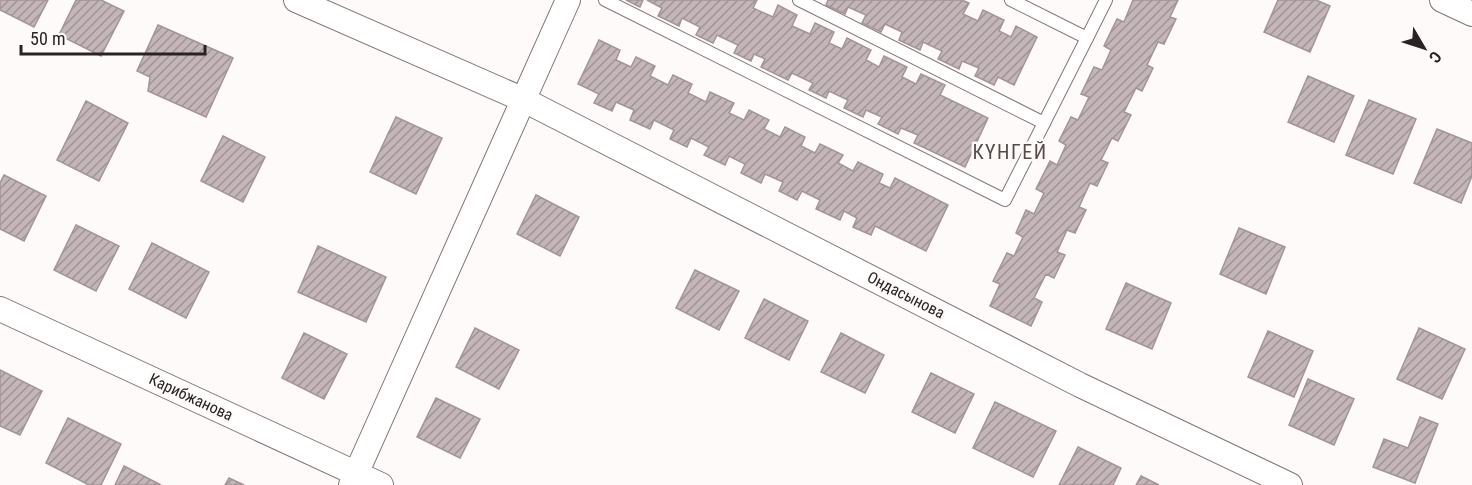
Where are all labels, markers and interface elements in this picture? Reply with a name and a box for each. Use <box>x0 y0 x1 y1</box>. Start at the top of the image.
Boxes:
scale bar <box>21 18 206 56</box>
north arrow <box>1394 18 1454 78</box>
text: 50 m <box>30 28 65 49</box>
text: С <box>1425 48 1446 67</box>
district label: КҮНГЕЙ <box>972 140 1048 164</box>
street label: Ондасынова <box>864 267 948 323</box>
street label: Карибжанова <box>146 369 236 425</box>

